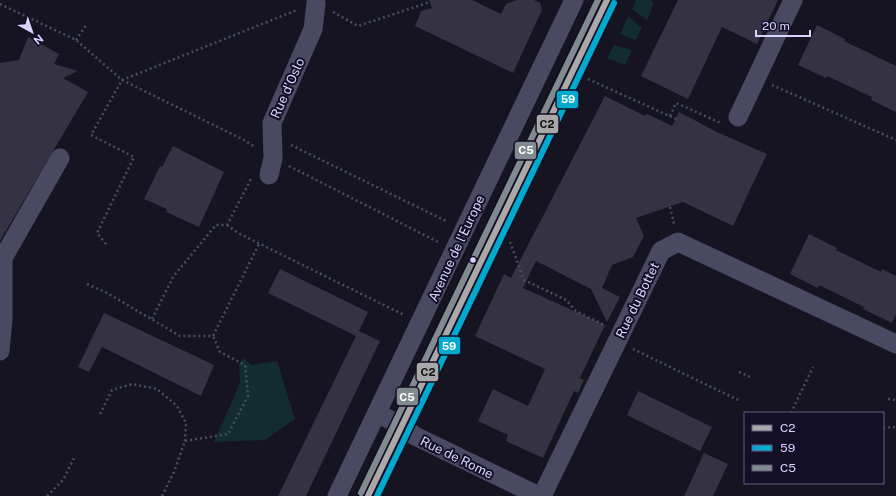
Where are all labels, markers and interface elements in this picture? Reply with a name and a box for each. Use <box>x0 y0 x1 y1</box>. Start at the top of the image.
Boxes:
north arrow <box>12 12 52 52</box>
scale bar <box>756 12 810 38</box>
text: 20 m <box>762 19 790 33</box>
text: N <box>31 32 46 47</box>
street label: Rue d'Oslo <box>268 56 307 121</box>
line badge: 59 <box>556 90 579 109</box>
text: 59 <box>561 93 575 105</box>
line badge: C2 <box>536 114 559 134</box>
text: C2 <box>540 118 554 130</box>
line badge: C5 <box>514 141 537 160</box>
text: C5 <box>518 144 534 156</box>
street label: Avenue de l'Europe <box>425 193 488 304</box>
unlabelled marker <box>468 255 478 265</box>
street label: Rue du Bottet <box>613 260 662 340</box>
line badge: 59 <box>438 336 461 355</box>
text: 59 <box>442 340 456 352</box>
line badge: C2 <box>416 362 439 382</box>
text: C2 <box>421 366 435 378</box>
line badge: C5 <box>396 387 419 406</box>
text: C5 <box>399 391 415 403</box>
legend <box>744 412 884 484</box>
text: C2 <box>780 421 795 435</box>
street label: Rue de Rome <box>418 433 496 482</box>
text: 59 <box>780 441 795 455</box>
text: C5 <box>780 461 796 475</box>

